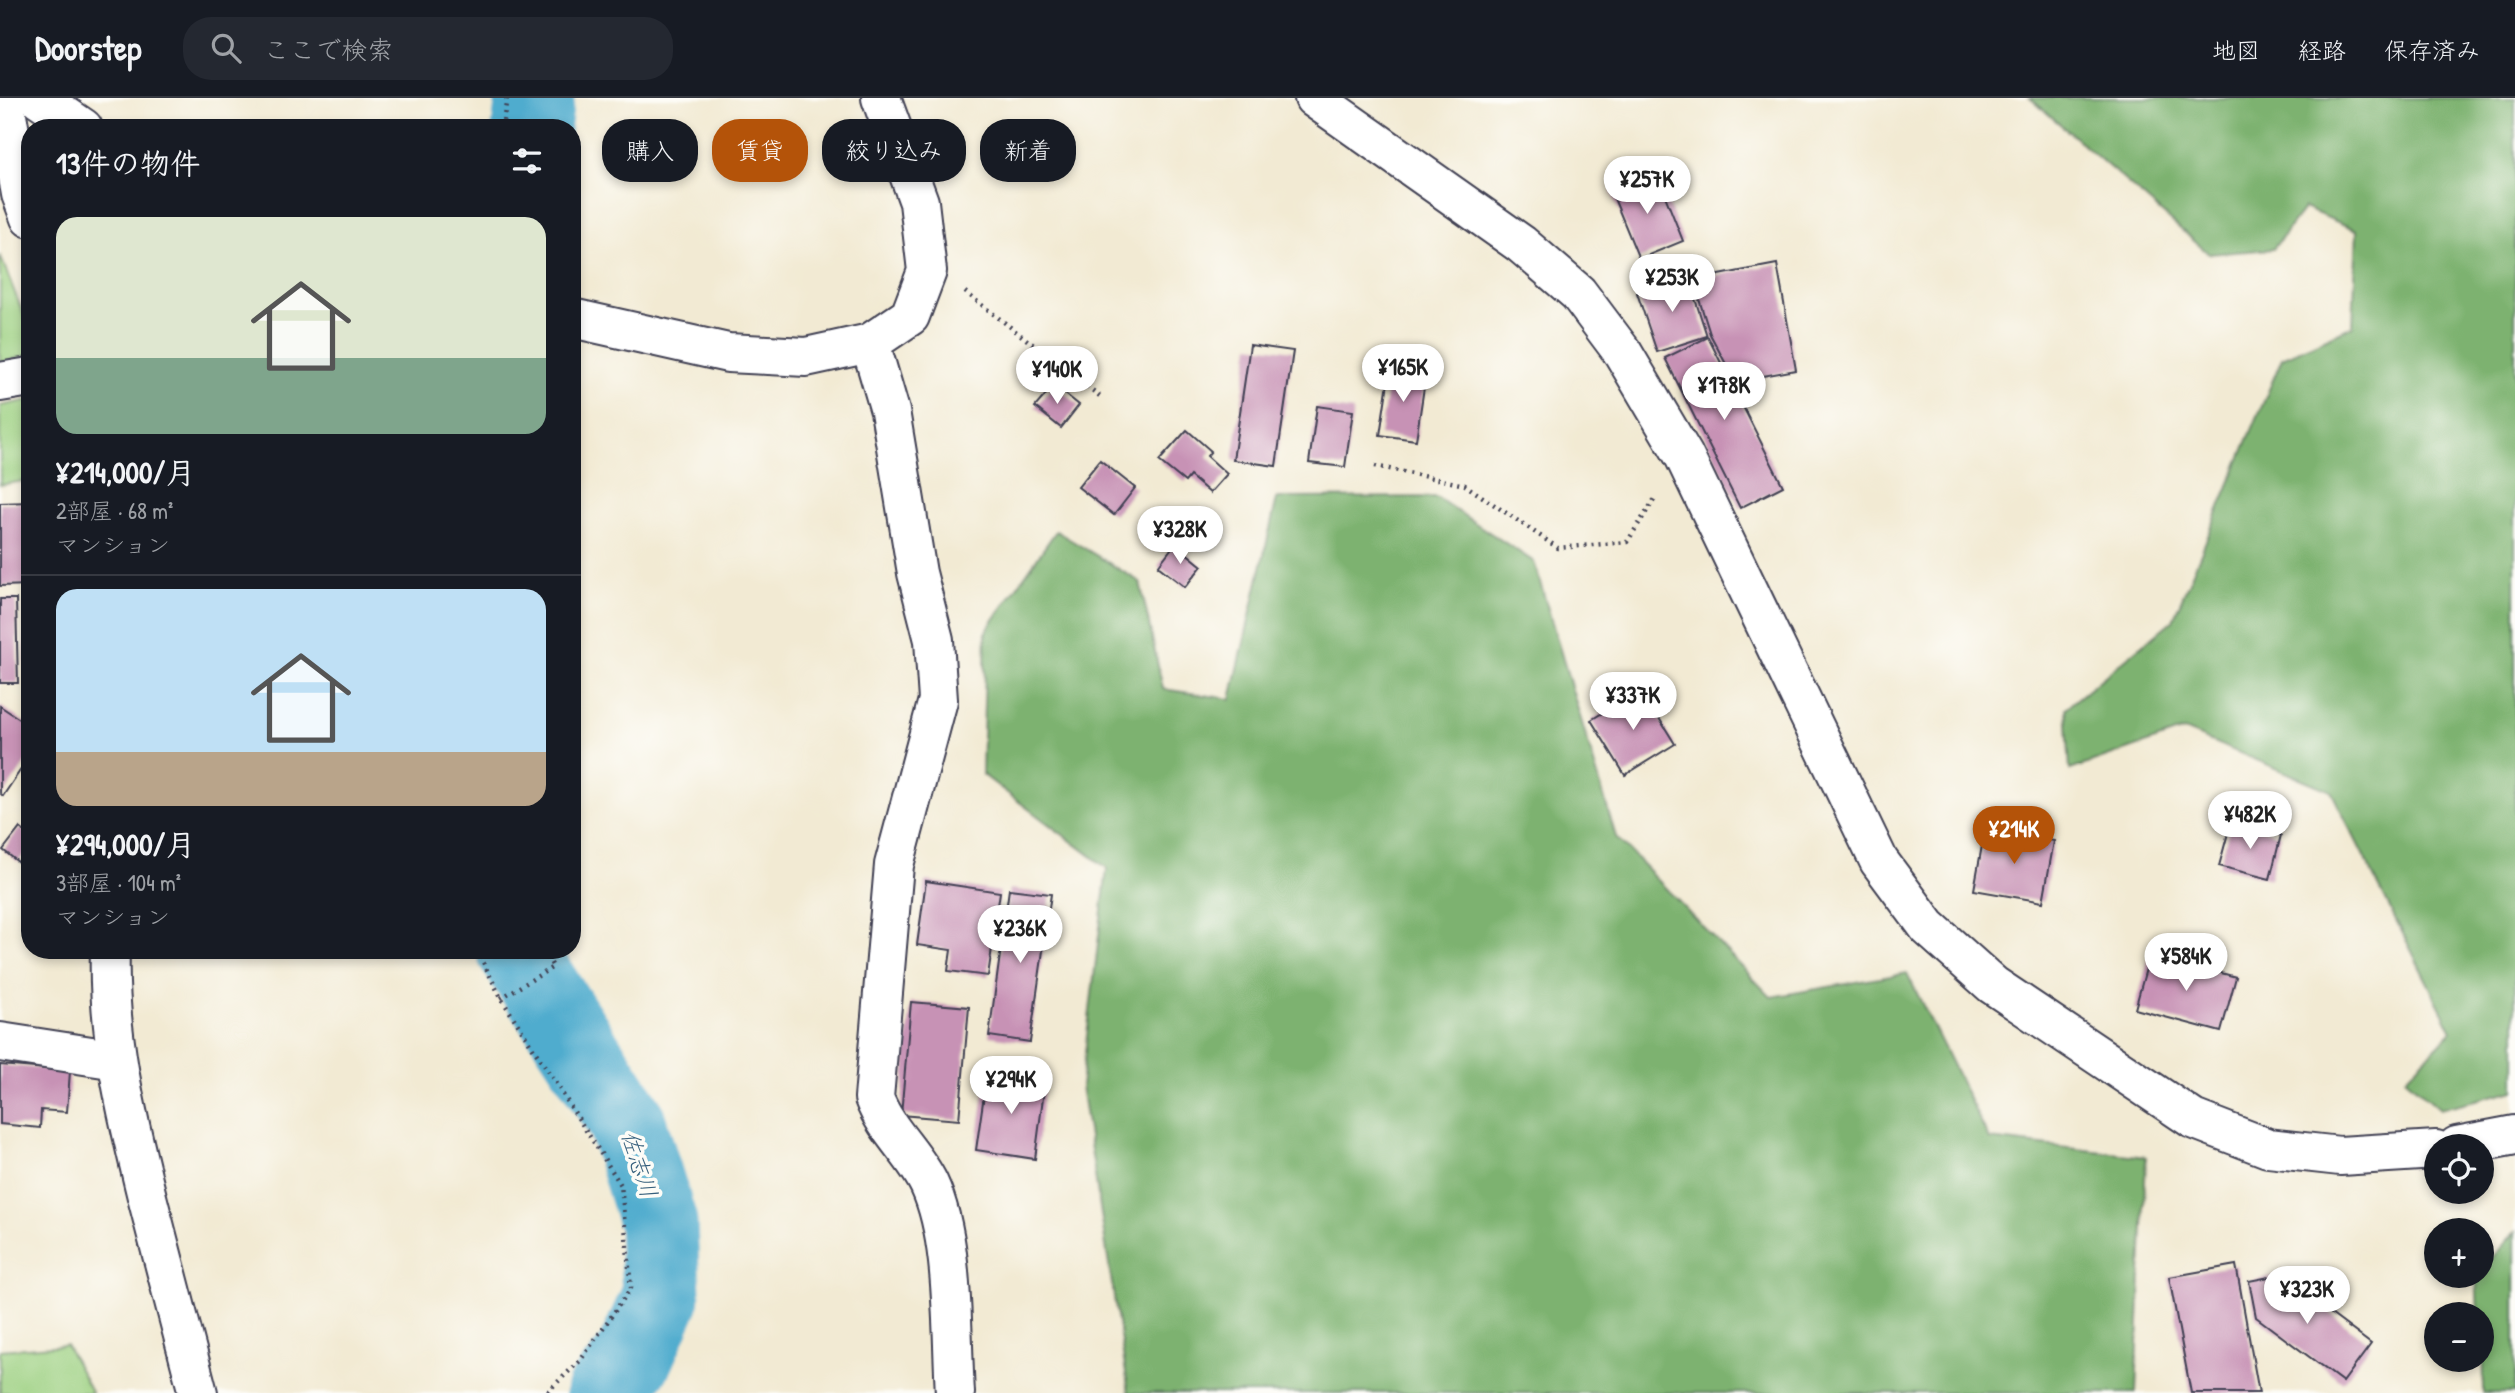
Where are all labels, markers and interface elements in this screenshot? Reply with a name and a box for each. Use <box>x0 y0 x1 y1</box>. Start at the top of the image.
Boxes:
search box <box>183 17 673 80</box>
text: Doorstep <box>35 26 141 70</box>
icon: search <box>207 29 245 67</box>
text: ここで検索 <box>263 32 393 67</box>
text: 地図 <box>2212 34 2260 66</box>
text: 経路 <box>2298 34 2346 66</box>
text: 保存済み <box>2384 34 2480 66</box>
chip: 購入 <box>602 119 698 182</box>
chip: 賃貸 <box>712 119 808 182</box>
chip: 絞り込み <box>822 119 966 182</box>
chip: 新着 <box>980 119 1076 182</box>
icon: filters <box>508 142 546 180</box>
text: 13件の物件 <box>56 143 200 183</box>
pin: ¥257K <box>1598 156 1696 216</box>
text: ¥257K <box>1620 163 1674 194</box>
pin: ¥253K <box>1623 254 1721 314</box>
text: ¥253K <box>1645 261 1699 292</box>
icon: home <box>238 263 364 389</box>
pin: ¥165K <box>1354 344 1452 404</box>
pin: ¥140K <box>1008 346 1106 406</box>
text: ¥165K <box>1378 351 1428 382</box>
text: ¥140K <box>1032 353 1082 384</box>
pin: ¥178K <box>1675 362 1773 422</box>
text: ¥178K <box>1698 369 1750 400</box>
text: ¥214,000/月 <box>56 452 195 492</box>
text: 2部屋 · 68 m² <box>56 495 173 526</box>
pin: ¥328K <box>1131 506 1229 566</box>
text: ¥328K <box>1153 513 1207 544</box>
text: マンション <box>56 529 170 560</box>
icon: home <box>238 635 364 761</box>
pin: ¥337K <box>1584 672 1682 732</box>
text: ¥337K <box>1606 679 1660 710</box>
pin: ¥482K <box>2201 792 2299 851</box>
text: ¥482K <box>2224 798 2276 829</box>
pin: ¥214K <box>1965 806 2063 866</box>
text: ¥214K <box>1989 813 2039 844</box>
text: ¥294,000/月 <box>56 824 195 864</box>
text: 3部屋 · 104 m² <box>56 867 181 898</box>
text: マンション <box>56 901 170 932</box>
pin: ¥236K <box>971 906 1069 965</box>
text: ¥236K <box>994 912 1046 943</box>
pin: ¥584K <box>2137 934 2235 993</box>
text: ¥584K <box>2160 940 2212 971</box>
pin: ¥294K <box>962 1056 1060 1116</box>
text: ¥294K <box>986 1063 1036 1094</box>
water label: 佐志川 <box>615 1126 665 1202</box>
map controls <box>2424 1134 2494 1372</box>
button: locate <box>2424 1134 2494 1204</box>
button: + <box>2424 1218 2494 1288</box>
pin: ¥323K <box>2258 1266 2356 1326</box>
text: ¥323K <box>2280 1273 2334 1304</box>
button: − <box>2424 1302 2494 1372</box>

